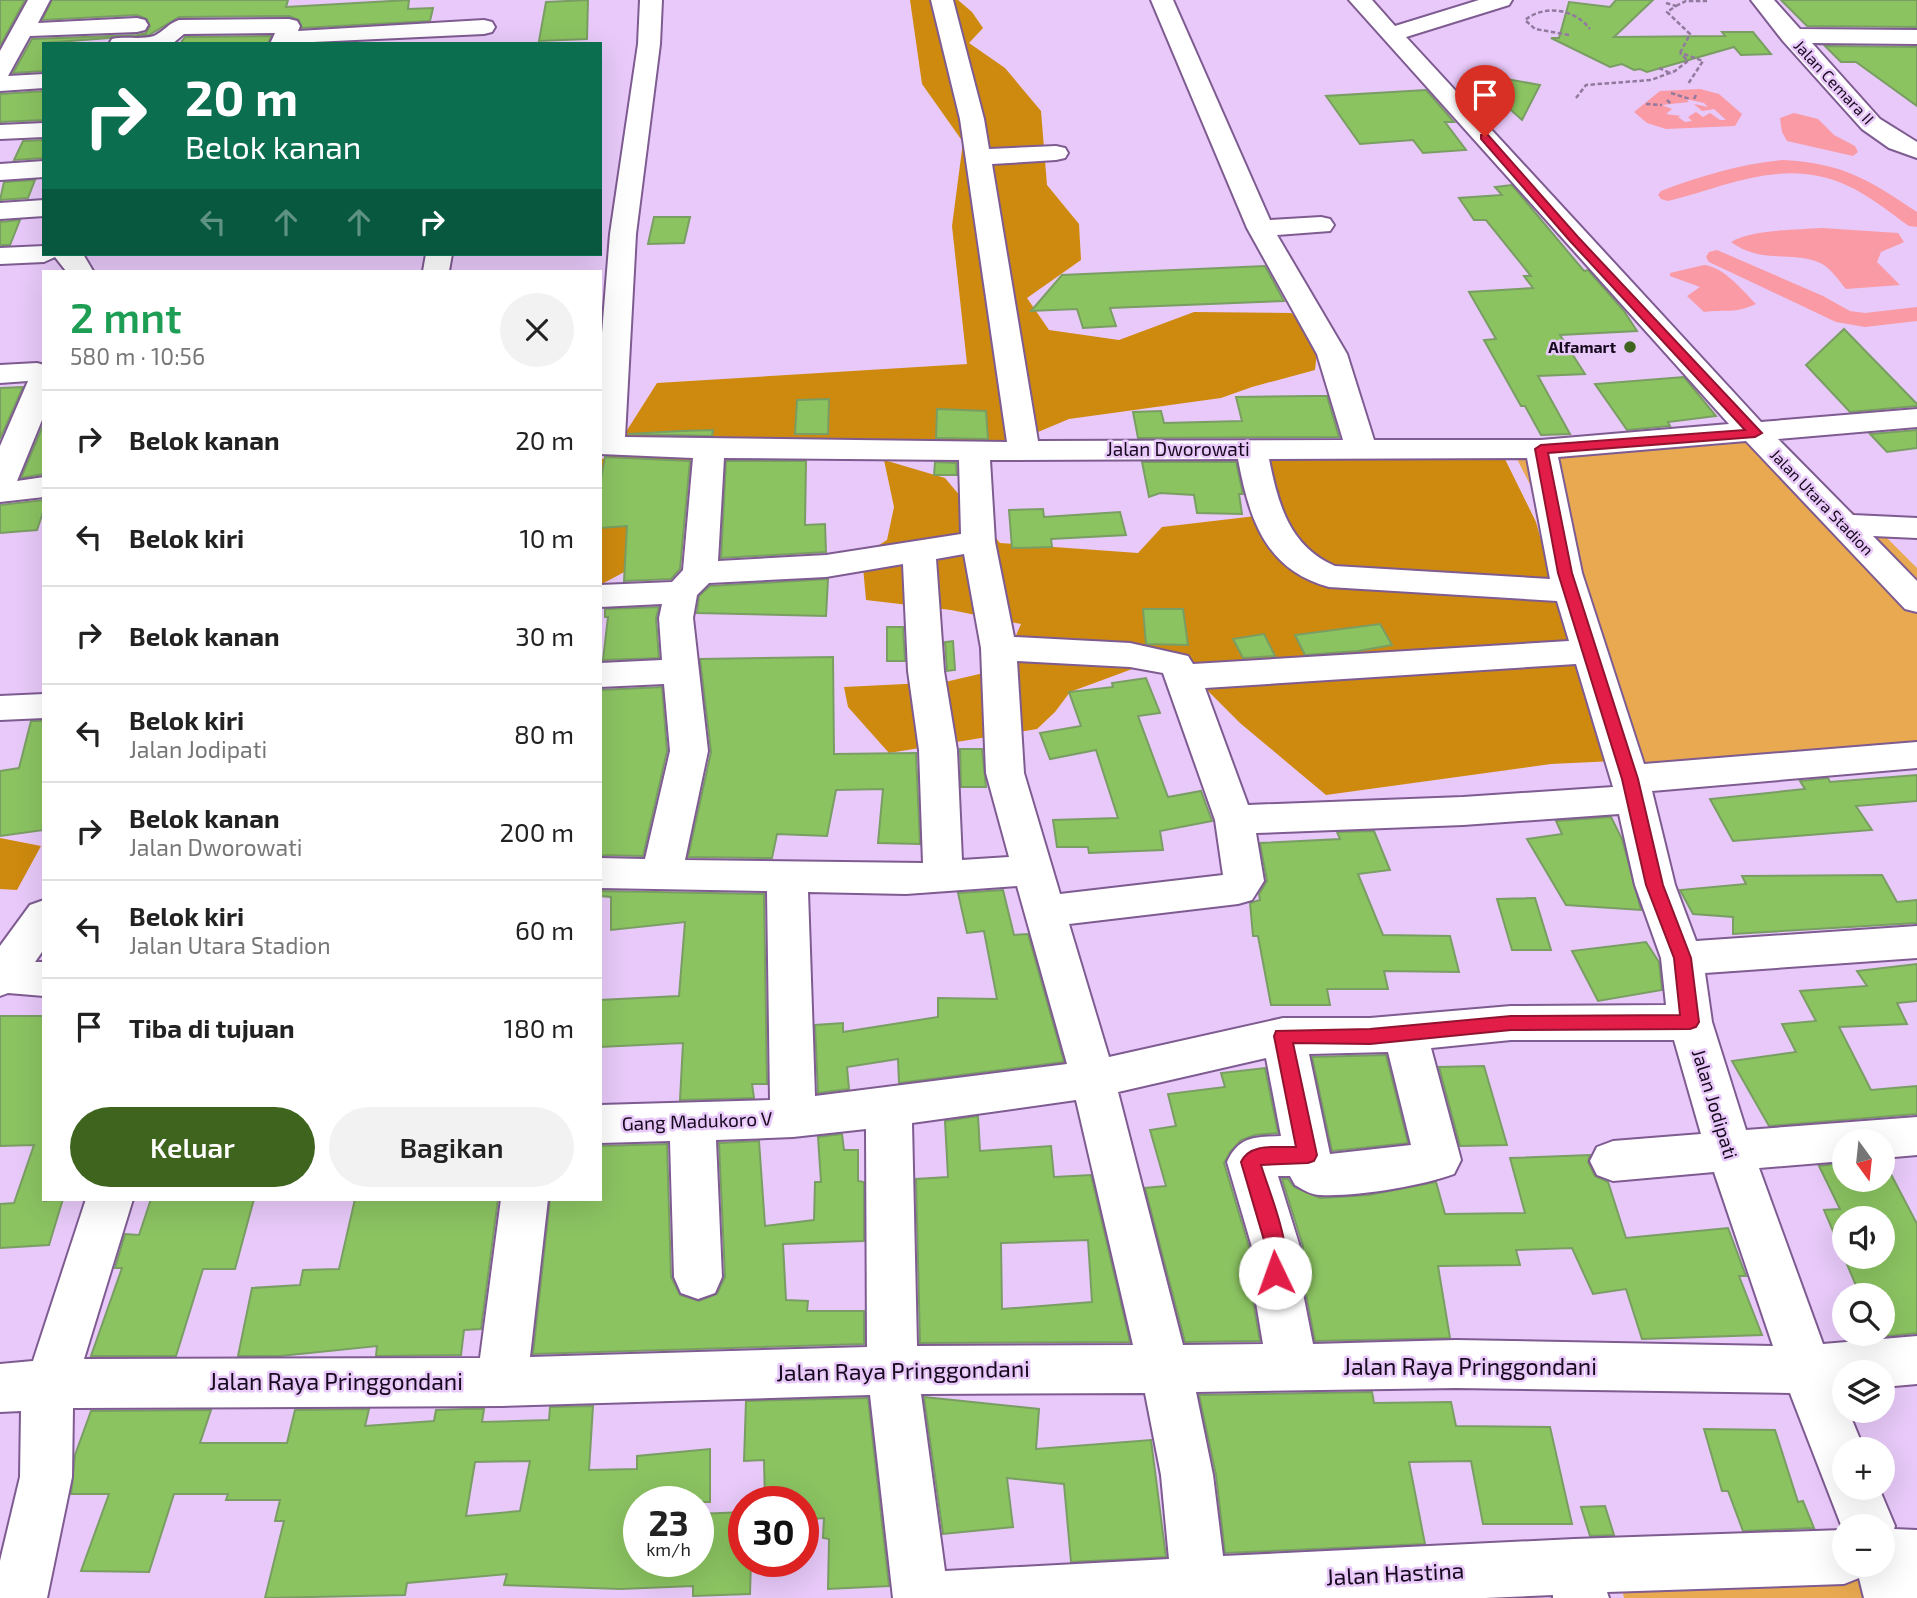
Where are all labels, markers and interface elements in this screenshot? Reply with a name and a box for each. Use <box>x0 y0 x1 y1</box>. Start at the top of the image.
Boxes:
street label: Jalan Cemara II <box>1790 36 1878 128</box>
pin <box>1455 65 1515 137</box>
text: 20 m <box>185 67 298 126</box>
icon: right <box>70 70 161 161</box>
icon: arrive <box>1466 76 1504 114</box>
text: Belok kanan <box>185 127 361 165</box>
icon: left <box>194 203 232 241</box>
icon: ahead <box>267 203 305 241</box>
icon: ahead <box>340 203 378 241</box>
icon: right <box>413 203 451 241</box>
text: 2 mnt <box>70 291 182 341</box>
button: close <box>500 293 574 367</box>
place label: Alfamart <box>1548 337 1616 356</box>
marker: Alfamart <box>1622 339 1638 355</box>
text: 580 m · 10:56 <box>70 342 205 370</box>
icon: right <box>70 420 108 458</box>
text: Belok kanan <box>129 424 280 455</box>
text: 20 m <box>515 424 574 455</box>
street label: Jalan Dworowati <box>1106 437 1250 460</box>
street label: Jalan Utara Stadion <box>1767 445 1878 559</box>
icon: left <box>70 518 108 556</box>
text: Belok kiri <box>129 522 244 553</box>
text: 10 m <box>519 522 574 553</box>
icon: right <box>70 616 108 654</box>
text: Belok kanan <box>129 620 280 651</box>
text: 30 m <box>515 620 574 651</box>
text: Belok kiri <box>129 704 244 735</box>
icon: left <box>70 714 108 752</box>
text: 80 m <box>514 718 574 749</box>
text: Jalan Jodipati <box>129 735 267 763</box>
text: Belok kanan <box>129 802 280 833</box>
icon: right <box>70 812 108 850</box>
text: 200 m <box>499 816 574 847</box>
text: Jalan Dworowati <box>129 833 303 861</box>
text: Belok kiri <box>129 900 244 931</box>
icon: left <box>70 910 108 948</box>
text: 60 m <box>515 914 574 945</box>
text: Jalan Utara Stadion <box>129 931 331 959</box>
icon: arrive <box>70 1008 108 1046</box>
text: Tiba di tujuan <box>129 1012 295 1043</box>
text: 180 m <box>504 1012 574 1043</box>
street label: Jalan Jodipati <box>1688 1046 1743 1162</box>
street label: Gang Madukoro V <box>621 1106 773 1135</box>
button: Keluar <box>70 1107 315 1187</box>
button: Bagikan <box>329 1107 574 1187</box>
north arrow <box>1832 1129 1895 1192</box>
map controls <box>1832 1129 1895 1577</box>
button: sound <box>1832 1206 1895 1269</box>
position arrow <box>1238 1236 1312 1310</box>
button: search <box>1832 1283 1895 1346</box>
street label: Jalan Raya Pringgondani <box>1343 1352 1597 1380</box>
street label: Jalan Raya Pringgondani <box>776 1354 1030 1386</box>
button: layers <box>1832 1360 1895 1423</box>
street label: Jalan Raya Pringgondani <box>209 1367 463 1395</box>
button: + <box>1832 1437 1895 1500</box>
speed limit sign: 30 <box>728 1486 819 1577</box>
text: 23 <box>648 1501 689 1543</box>
button: − <box>1832 1514 1895 1577</box>
text: km/h <box>646 1538 691 1560</box>
street label: Jalan Hastina <box>1325 1555 1465 1591</box>

